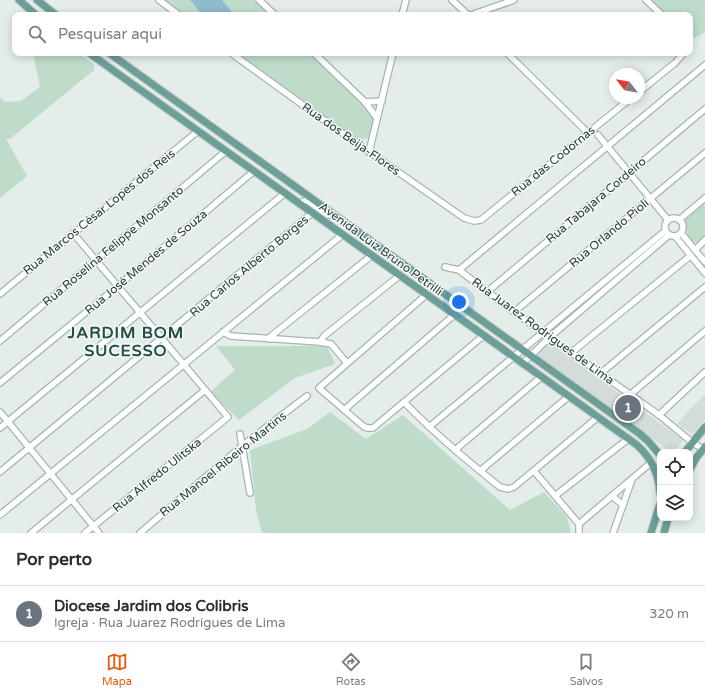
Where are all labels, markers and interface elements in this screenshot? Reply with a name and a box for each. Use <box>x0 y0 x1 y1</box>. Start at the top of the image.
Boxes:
search box <box>12 12 693 56</box>
icon: search <box>26 23 48 45</box>
text: Pesquisar aqui <box>58 25 162 43</box>
north arrow <box>609 68 645 104</box>
street label: Rua dos Beija-Flores <box>299 100 403 178</box>
street label: Rua das Codornas <box>508 123 598 199</box>
street label: Rua Marcos César Lopes dos Reis <box>20 146 178 278</box>
street label: Rua Tabajara Cordeiro <box>543 154 649 246</box>
street label: Rua Roselina Felippe Monsanto <box>40 183 186 309</box>
street label: Rua Orlando Pioli <box>566 196 652 270</box>
street label: Avenida Luiz Bruno Petrilli <box>316 199 446 299</box>
street label: Rua José Mendes de Souza <box>82 207 210 317</box>
street label: Rua Carlos Alberto Borges <box>187 212 311 320</box>
street label: Rua Juarez Rodrigues de Lima <box>469 275 617 387</box>
your location <box>449 292 469 312</box>
district label: JARDIM BOM SUCESSO <box>67 323 184 361</box>
pin: 1 <box>615 393 641 423</box>
street label: Rua Manoel Ribeiro Martins <box>157 408 289 519</box>
street label: Rua Alfredo Ulitska <box>110 435 204 515</box>
map controls <box>657 449 693 521</box>
button: locate <box>657 449 693 485</box>
button: layers <box>657 485 693 521</box>
text: Por perto <box>16 549 92 570</box>
text: Diocese Jardim dos Colibris <box>54 597 248 615</box>
text: 1 <box>25 606 33 622</box>
text: 320 m <box>649 606 689 622</box>
text: Igreja · Rua Juarez Rodrigues de Lima <box>54 615 285 631</box>
tab: Mapa <box>102 651 132 688</box>
tab: Rotas <box>336 651 366 688</box>
tab: Salvos <box>570 651 603 688</box>

